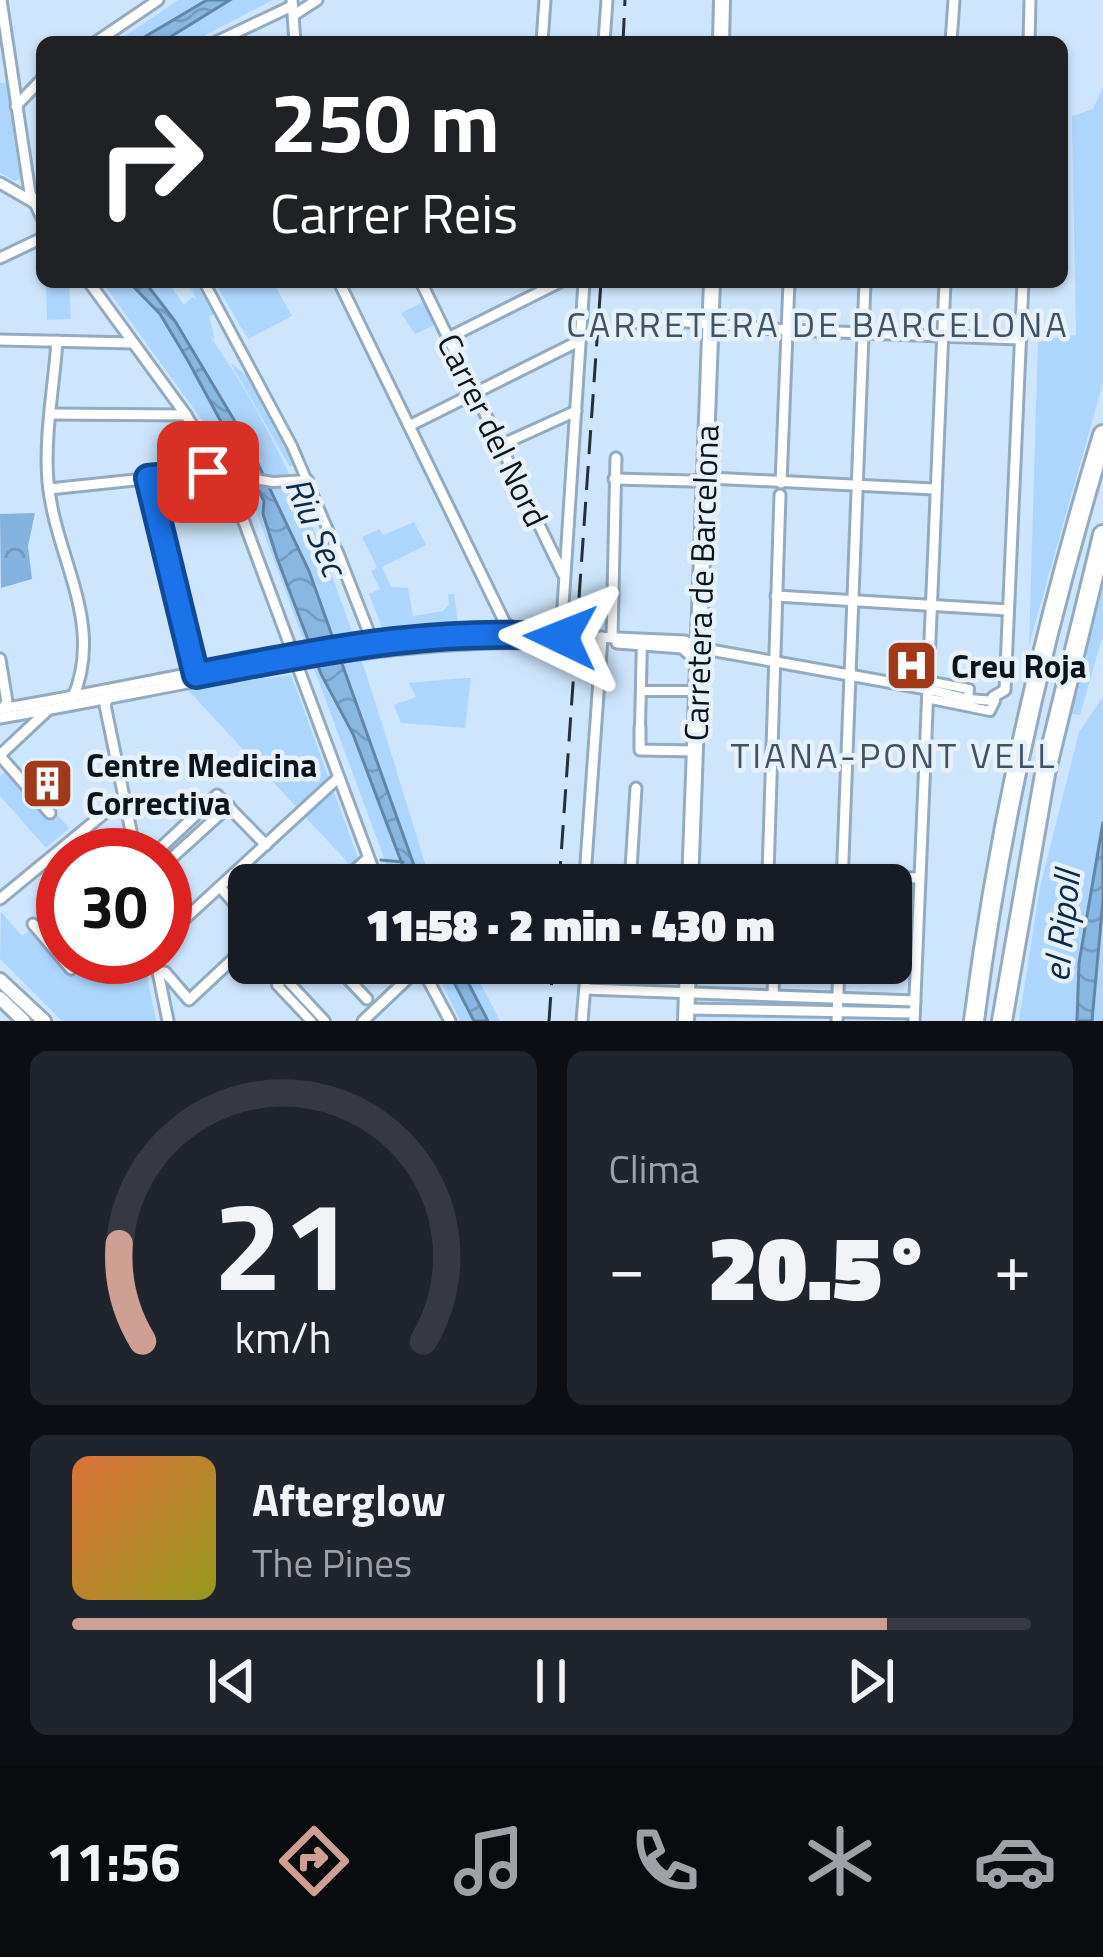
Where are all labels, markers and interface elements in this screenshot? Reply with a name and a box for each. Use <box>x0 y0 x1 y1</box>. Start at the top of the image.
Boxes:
text: 250 m <box>270 57 500 185</box>
icon: right <box>72 84 228 240</box>
text: Carrer Reis <box>270 172 518 254</box>
district label: CARRETERA DE BARCELONA <box>566 296 1070 351</box>
street label: Carrer del Nord <box>425 325 561 535</box>
pin <box>157 421 259 523</box>
street label: Carretera de Barcelona <box>670 424 732 742</box>
icon: arrive <box>175 439 241 505</box>
water label: Riu Sec <box>272 468 364 587</box>
position arrow <box>498 574 624 700</box>
hospital icon: Creu Roja <box>884 638 940 694</box>
place label: Creu Roja <box>951 641 1087 691</box>
district label: TIANA-PONT VELL <box>730 727 1058 782</box>
place label: Centre Medicina Correctiva <box>86 740 317 828</box>
building icon: Centre Medicina Correctiva <box>19 756 75 812</box>
speed limit sign: 30 <box>36 828 192 984</box>
water label: el Ripoll <box>1028 864 1095 984</box>
text: 11:58 · 2 min · 430 m <box>366 890 774 958</box>
text: Clima <box>609 1139 699 1198</box>
text: 21 <box>213 1149 353 1338</box>
text: 20.5° <box>708 1198 931 1335</box>
text: − <box>609 1216 645 1317</box>
text: + <box>994 1216 1031 1317</box>
text: km/h <box>235 1304 332 1370</box>
text: Afterglow <box>252 1465 446 1533</box>
text: The Pines <box>252 1533 412 1592</box>
icon: previous <box>199 1648 265 1714</box>
icon: pause <box>518 1648 584 1714</box>
icon: next <box>838 1648 904 1714</box>
icon: directions <box>272 1819 356 1903</box>
icon: music <box>447 1819 531 1903</box>
icon: phone <box>623 1819 707 1903</box>
icon: climate <box>798 1819 882 1903</box>
icon: car <box>973 1819 1057 1903</box>
text: 11:56 <box>46 1820 180 1902</box>

